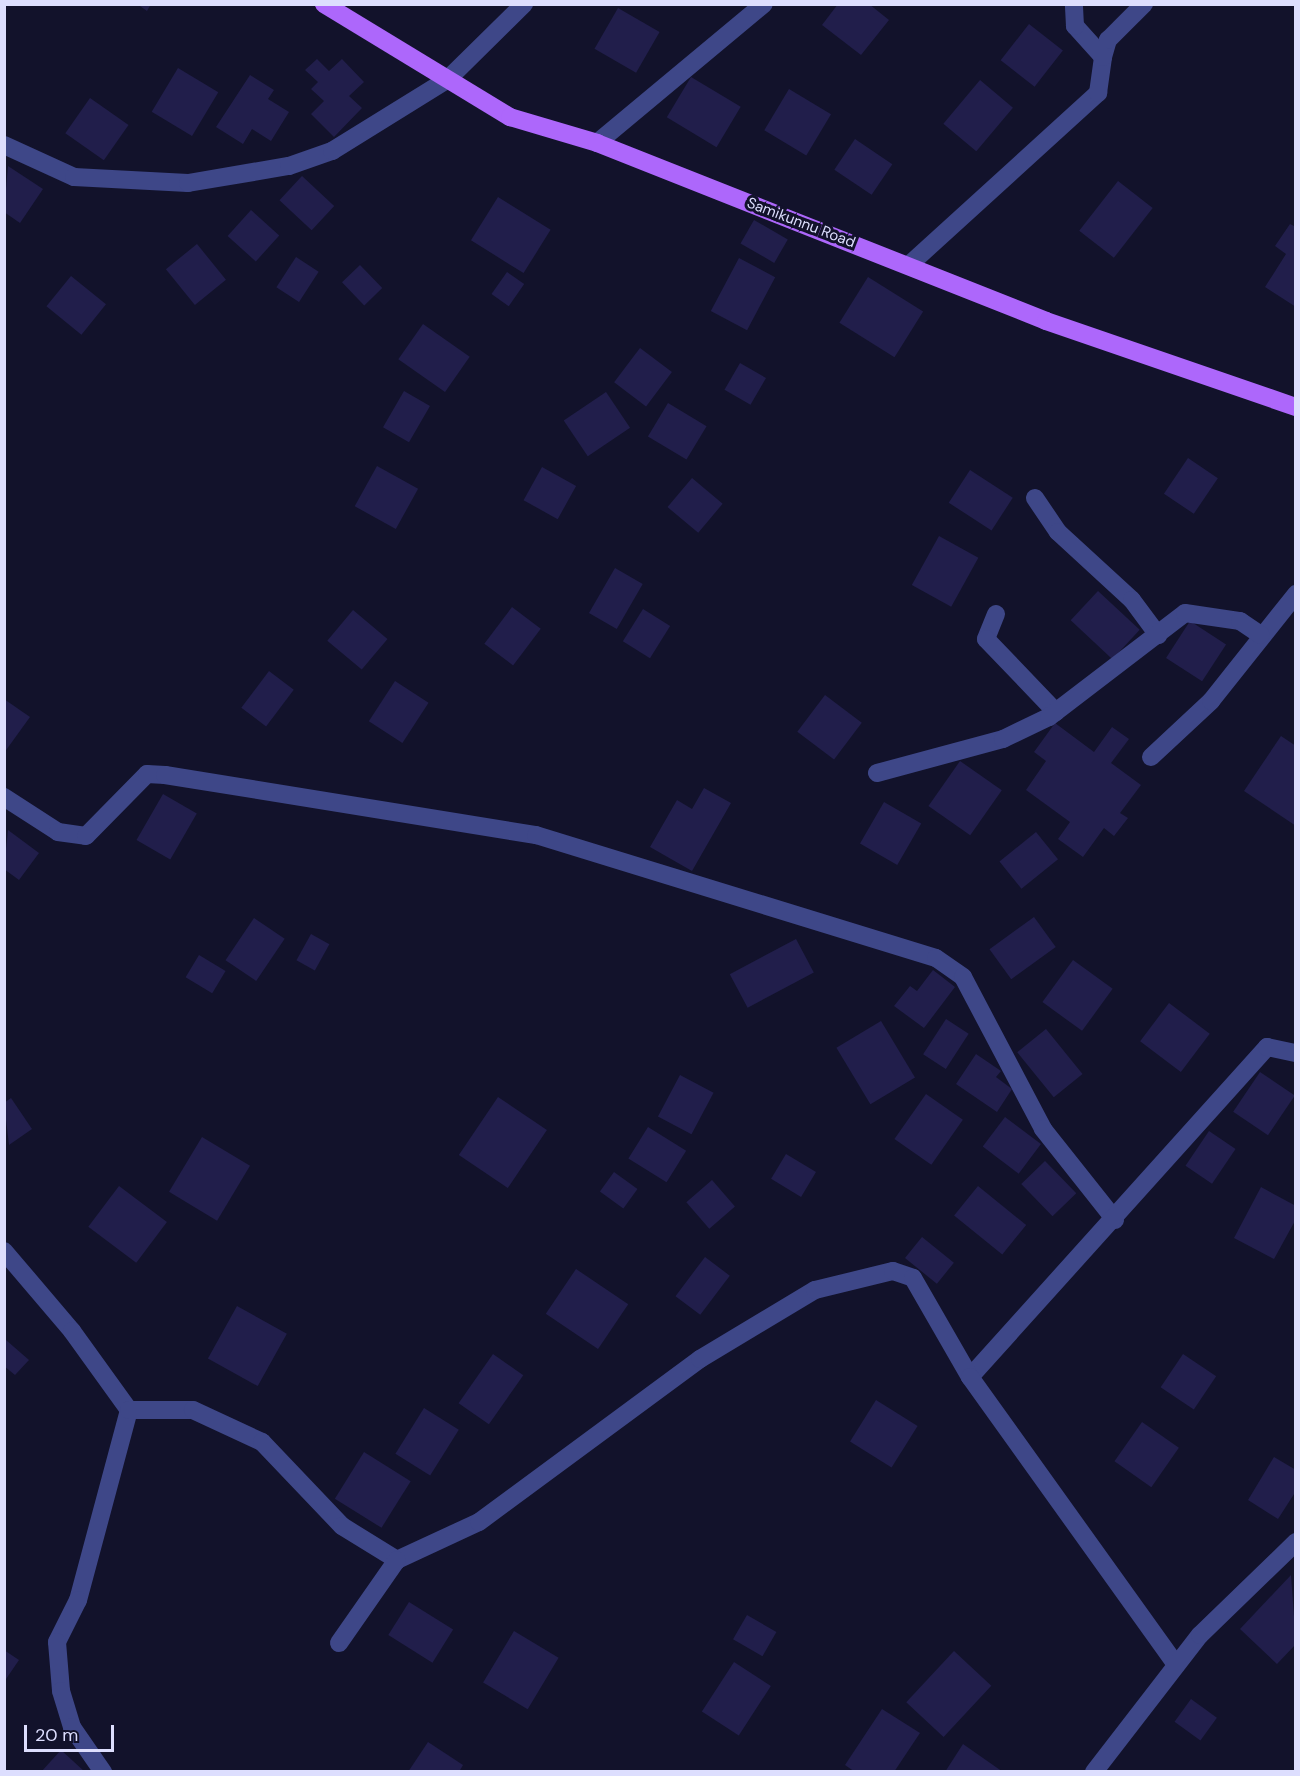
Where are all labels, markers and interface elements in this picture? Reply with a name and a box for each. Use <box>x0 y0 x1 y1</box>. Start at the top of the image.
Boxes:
street label: Samikunnu Road <box>744 194 858 252</box>
scale bar <box>27 1713 117 1751</box>
text: 20 m <box>35 1723 78 1747</box>

